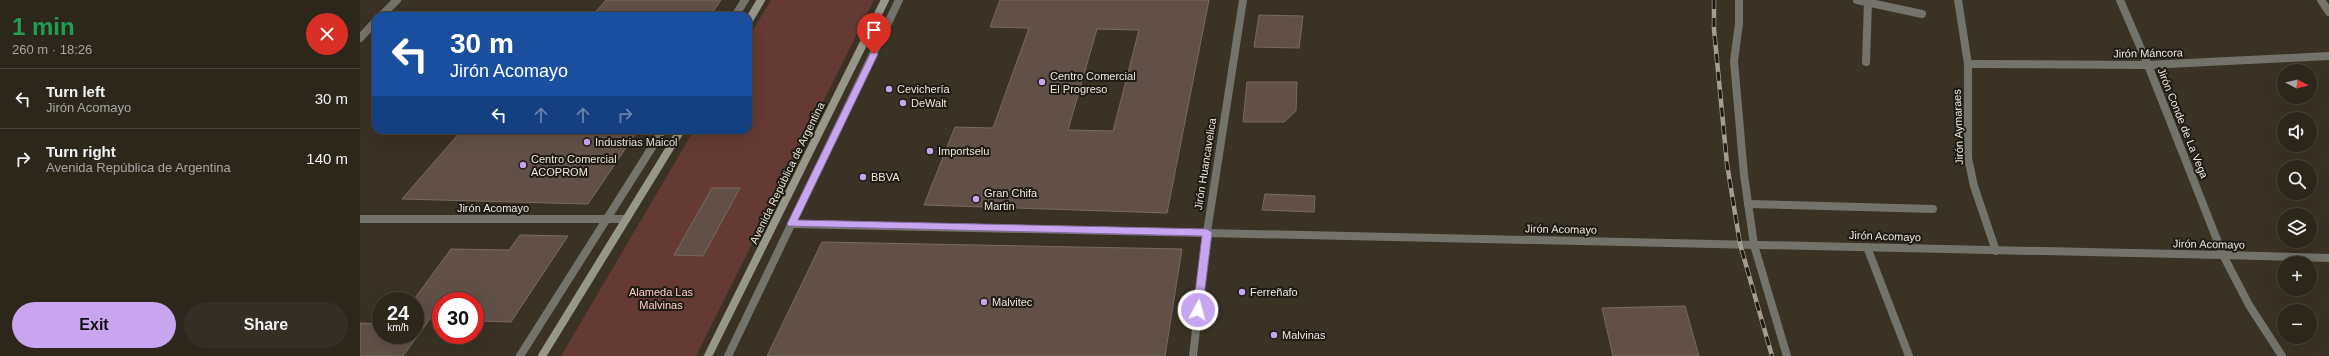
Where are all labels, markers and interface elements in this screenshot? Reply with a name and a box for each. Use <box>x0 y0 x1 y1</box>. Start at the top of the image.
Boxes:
text: 1 min <box>12 13 75 40</box>
button: close <box>306 13 348 55</box>
pin <box>857 13 891 54</box>
icon: arrive <box>863 19 885 41</box>
icon: left <box>384 28 436 80</box>
text: 30 m <box>450 28 514 59</box>
text: 260 m · 18:26 <box>12 42 92 57</box>
street label: Jirón Máncora <box>2113 46 2184 60</box>
text: Jirón Acomayo <box>450 61 568 81</box>
north arrow <box>2277 64 2317 104</box>
map controls <box>2277 64 2317 344</box>
street label: Jirón Conde de La Vega <box>2155 66 2211 181</box>
place label: Centro Comercial El Progreso <box>1050 70 1136 95</box>
marker: Centro Comercial El Progreso <box>1037 77 1047 87</box>
text: Turn left <box>46 83 105 100</box>
place label: Cevichería <box>897 83 950 95</box>
marker: Cevichería <box>884 84 894 94</box>
icon: left <box>12 88 34 110</box>
street label: Jirón Aymaraes <box>1951 89 1965 165</box>
text: 30 m <box>315 90 348 107</box>
place label: DeWalt <box>911 97 947 109</box>
marker: DeWalt <box>898 98 908 108</box>
street label: Avenida República de Argentina <box>747 99 827 246</box>
text: Jirón Acomayo <box>46 100 131 115</box>
icon: left <box>488 104 510 126</box>
icon: ahead <box>530 104 552 126</box>
icon: ahead <box>572 104 594 126</box>
icon: right <box>614 104 636 126</box>
button: sound <box>2277 112 2317 152</box>
street label: Jirón Huancavelica <box>1192 116 1218 211</box>
place label: Industrias Maicol <box>595 136 678 148</box>
marker: Industrias Maicol <box>582 137 592 147</box>
text: Turn right <box>46 143 116 160</box>
place label: Importselu <box>938 145 989 157</box>
marker: Importselu <box>925 146 935 156</box>
icon: right <box>12 148 34 170</box>
text: 140 m <box>306 150 348 167</box>
place label: Centro Comercial ACOPROM <box>531 153 617 178</box>
text: Avenida República de Argentina <box>46 160 231 175</box>
marker: Centro Comercial ACOPROM <box>518 160 528 170</box>
button: search <box>2277 160 2317 200</box>
place label: BBVA <box>871 171 900 183</box>
marker: BBVA <box>858 172 868 182</box>
place label: Gran Chifa Martin <box>984 187 1038 212</box>
marker: Gran Chifa Martin <box>971 194 981 204</box>
street label: Jirón Acomayo <box>457 202 529 214</box>
button: layers <box>2277 208 2317 248</box>
street label: Jirón Acomayo <box>1525 222 1597 236</box>
street label: Jirón Acomayo <box>1849 229 1921 243</box>
street label: Jirón Acomayo <box>2173 237 2245 251</box>
button: + <box>2277 256 2317 296</box>
park label: Alameda Las Malvinas <box>629 286 694 311</box>
place label: Ferreñafo <box>1250 286 1298 298</box>
marker: Ferreñafo <box>1237 287 1247 297</box>
position arrow <box>1177 289 1219 331</box>
speed limit sign: 30 <box>432 292 484 344</box>
place label: Malvitec <box>992 296 1033 308</box>
marker: Malvitec <box>979 297 989 307</box>
button: Exit <box>12 302 176 348</box>
button: Share <box>184 302 348 348</box>
text: 24 <box>387 302 409 324</box>
button: − <box>2277 304 2317 344</box>
text: km/h <box>387 322 409 333</box>
place label: Malvinas <box>1282 329 1326 341</box>
marker: Malvinas <box>1269 330 1279 340</box>

